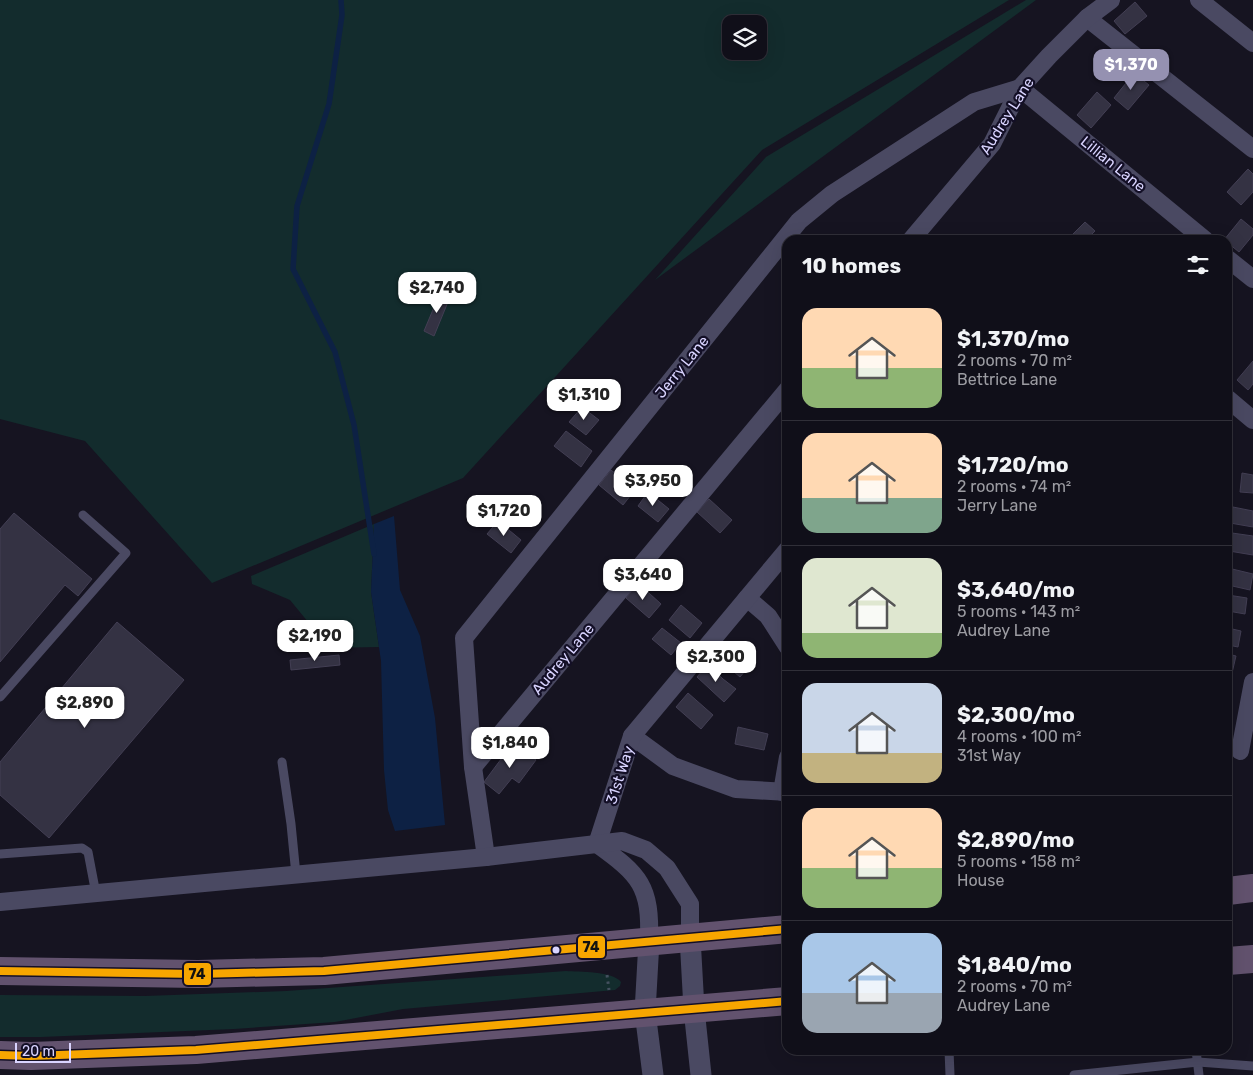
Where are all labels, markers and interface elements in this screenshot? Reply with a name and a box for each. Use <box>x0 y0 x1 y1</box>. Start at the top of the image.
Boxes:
map controls <box>722 15 767 60</box>
button: layers <box>722 15 767 60</box>
pin: $1,370 <box>1090 48 1172 91</box>
text: $1,370 <box>1104 55 1158 74</box>
street label: Audrey Lane <box>976 74 1038 158</box>
street label: Lillian Lane <box>1077 132 1149 196</box>
icon: filters <box>1184 251 1212 279</box>
text: 10 homes <box>802 253 901 278</box>
pin: $2,740 <box>396 272 478 314</box>
text: $2,740 <box>409 278 465 297</box>
text: $1,370/mo <box>957 326 1069 351</box>
icon: home <box>842 328 902 388</box>
street label: Jerry Lane <box>651 332 713 402</box>
text: 2 rooms · 70 m² <box>957 351 1072 370</box>
text: Bettrice Lane <box>957 370 1057 389</box>
pin: $1,310 <box>543 378 625 421</box>
text: $1,310 <box>558 385 610 404</box>
text: $1,720/mo <box>957 452 1068 477</box>
icon: home <box>842 453 902 513</box>
pin: $3,950 <box>612 464 694 507</box>
text: $3,950 <box>625 471 681 490</box>
text: 2 rooms · 74 m² <box>957 477 1071 496</box>
pin: $1,720 <box>463 494 545 537</box>
text: Jerry Lane <box>957 496 1037 515</box>
text: $1,720 <box>477 501 531 520</box>
pin: $3,640 <box>602 558 684 601</box>
text: $3,640 <box>614 565 672 584</box>
text: $3,640/mo <box>957 577 1075 602</box>
icon: home <box>842 578 902 638</box>
text: 5 rooms · 143 m² <box>957 602 1080 621</box>
pin: $2,190 <box>274 620 356 662</box>
street label: Audrey Lane <box>528 620 598 698</box>
text: Audrey Lane <box>957 621 1050 640</box>
text: $2,190 <box>288 626 342 645</box>
pin: $2,300 <box>675 640 757 683</box>
text: $2,300 <box>687 647 745 666</box>
pin: $2,890 <box>44 686 126 729</box>
text: $2,890 <box>56 693 114 712</box>
text: $2,300/mo <box>957 702 1075 727</box>
icon: home <box>842 703 902 763</box>
pin: $1,840 <box>469 726 551 769</box>
text: 4 rooms · 100 m² <box>957 727 1081 746</box>
text: $1,840 <box>482 733 538 752</box>
street label: 31st Way <box>602 744 638 806</box>
text: 31st Way <box>957 746 1021 765</box>
text: $2,890/mo <box>957 827 1074 852</box>
icon: home <box>842 828 902 888</box>
text: 5 rooms · 158 m² <box>957 852 1080 871</box>
text: House <box>957 871 1004 890</box>
line badge: 74 <box>577 935 606 959</box>
text: 74 <box>582 939 600 956</box>
unlabelled marker <box>551 945 561 955</box>
text: $1,840/mo <box>957 952 1072 977</box>
icon: home <box>842 953 902 1013</box>
line badge: 74 <box>183 962 212 986</box>
text: 74 <box>188 966 206 983</box>
text: 2 rooms · 70 m² <box>957 977 1072 996</box>
text: Audrey Lane <box>957 996 1050 1015</box>
scale bar <box>15 1040 71 1063</box>
text: 20 m <box>22 1043 55 1060</box>

